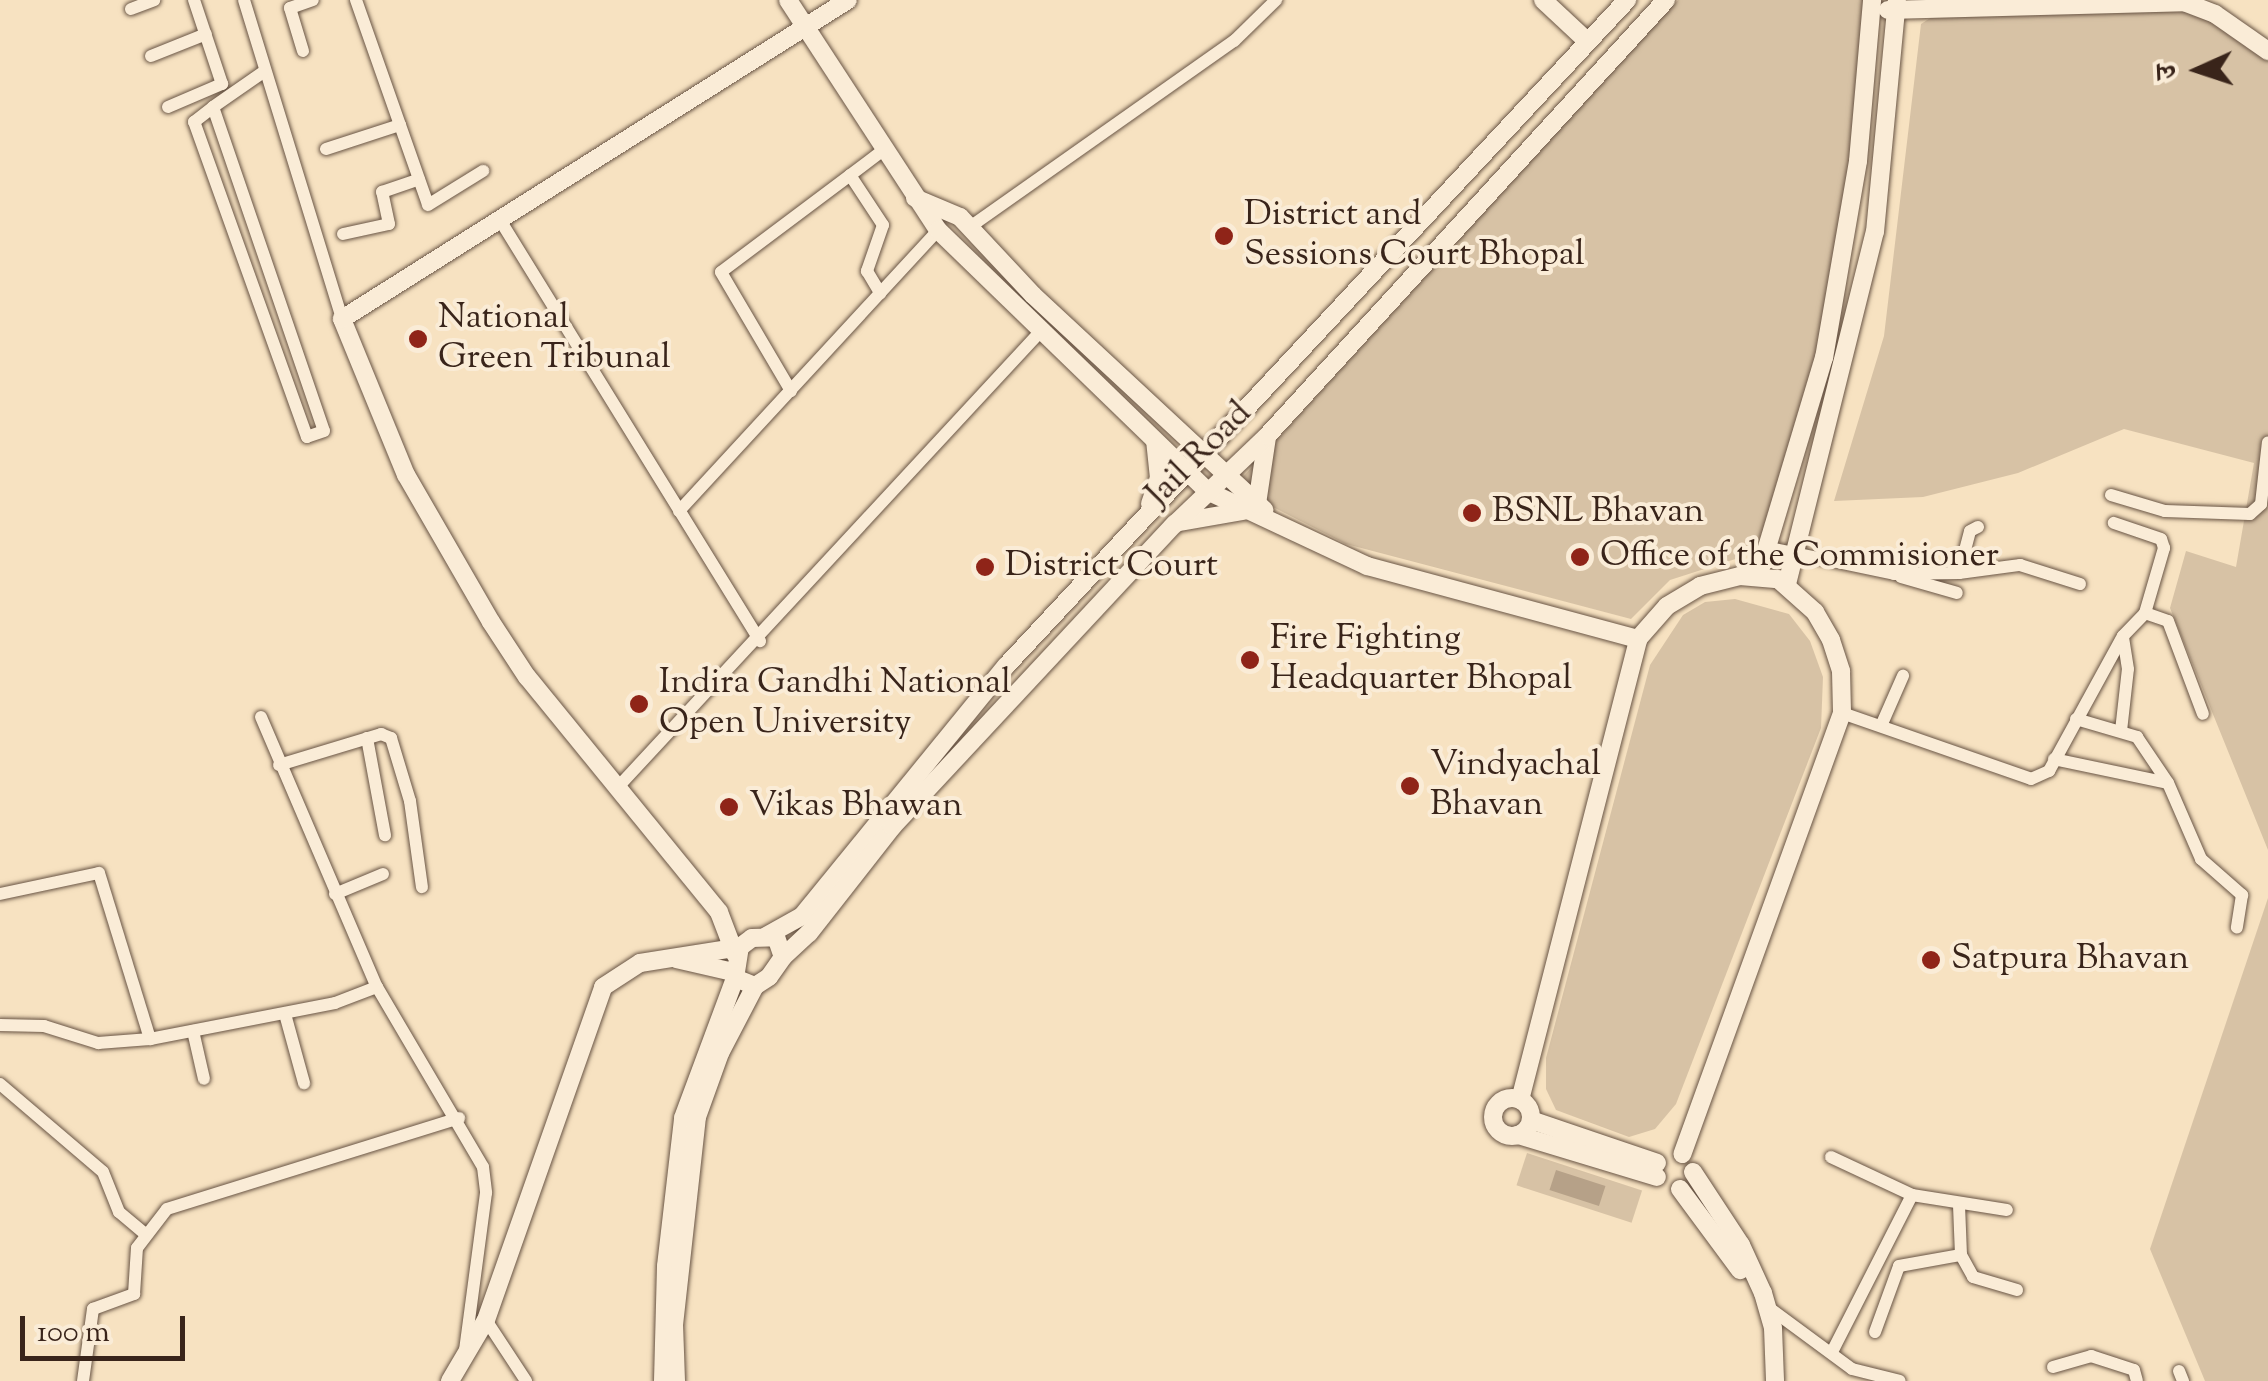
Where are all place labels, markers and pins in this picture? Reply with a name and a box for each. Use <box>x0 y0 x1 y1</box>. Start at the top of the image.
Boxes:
place label: District and Sessions Court Bhopal <box>1244 195 1585 277</box>
marker: District and Sessions Court Bhopal <box>1213 225 1235 247</box>
place label: National Green Tribunal <box>438 298 671 380</box>
marker: National Green Tribunal <box>407 328 429 350</box>
place label: BSNL Bhavan <box>1492 492 1704 534</box>
marker: BSNL Bhavan <box>1461 502 1483 524</box>
place label: Office of the Commisioner <box>1600 536 1999 578</box>
place label: District Court <box>1005 546 1218 588</box>
marker: Office of the Commisioner <box>1569 546 1591 568</box>
marker: District Court <box>974 556 996 578</box>
place label: Fire Fighting Headquarter Bhopal <box>1270 619 1572 701</box>
marker: Fire Fighting Headquarter Bhopal <box>1239 649 1261 671</box>
place label: Indira Gandhi National Open University <box>659 663 1011 745</box>
marker: Indira Gandhi National Open University <box>628 693 650 715</box>
place label: Vindyachal Bhavan <box>1430 745 1601 827</box>
marker: Vindyachal Bhavan <box>1399 775 1421 797</box>
place label: Vikas Bhawan <box>749 786 963 828</box>
marker: Vikas Bhawan <box>718 796 740 818</box>
place label: Satpura Bhavan <box>1951 939 2189 981</box>
marker: Satpura Bhavan <box>1920 949 1942 971</box>

